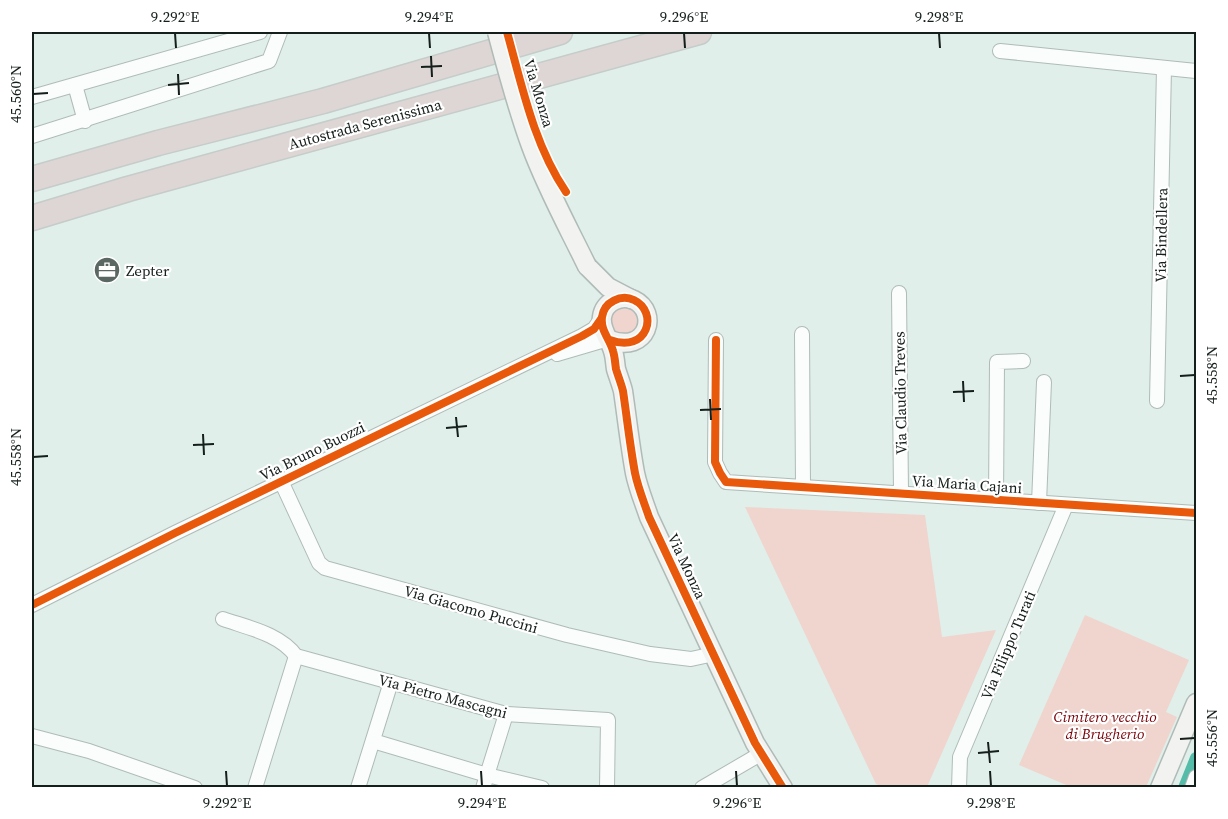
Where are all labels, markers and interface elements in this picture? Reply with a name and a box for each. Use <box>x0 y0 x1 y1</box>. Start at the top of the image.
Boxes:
text: 9.292°E <box>151 6 199 27</box>
text: 9.294°E <box>405 6 453 27</box>
text: 9.296°E <box>660 6 708 27</box>
text: 9.298°E <box>915 6 963 27</box>
street label: Via Monza <box>519 56 559 130</box>
text: 45.560°N <box>5 65 26 123</box>
street label: Autostrada Serenissima <box>286 93 444 155</box>
street label: Via Bindellera <box>1150 187 1172 283</box>
office icon: Zepter <box>92 255 122 285</box>
place label: Zepter <box>126 260 170 281</box>
street label: Via Claudio Treves <box>888 331 912 455</box>
text: 45.558°N <box>1201 346 1222 404</box>
street label: Via Bruno Buozzi <box>256 416 368 486</box>
text: 45.558°N <box>5 428 26 486</box>
street label: Via Maria Cajani <box>911 470 1023 498</box>
street label: Via Monza <box>663 530 712 603</box>
street label: Via Giacomo Puccini <box>402 580 540 638</box>
street label: Via Filippo Turati <box>976 587 1040 703</box>
street label: Via Pietro Mascagni <box>376 669 510 723</box>
park label: Cimitero vecchio di Brugherio <box>1054 706 1156 744</box>
text: 45.556°N <box>1201 709 1222 767</box>
text: 9.292°E <box>203 792 251 813</box>
text: 9.294°E <box>458 792 506 813</box>
text: 9.296°E <box>713 792 761 813</box>
text: 9.298°E <box>967 792 1015 813</box>

